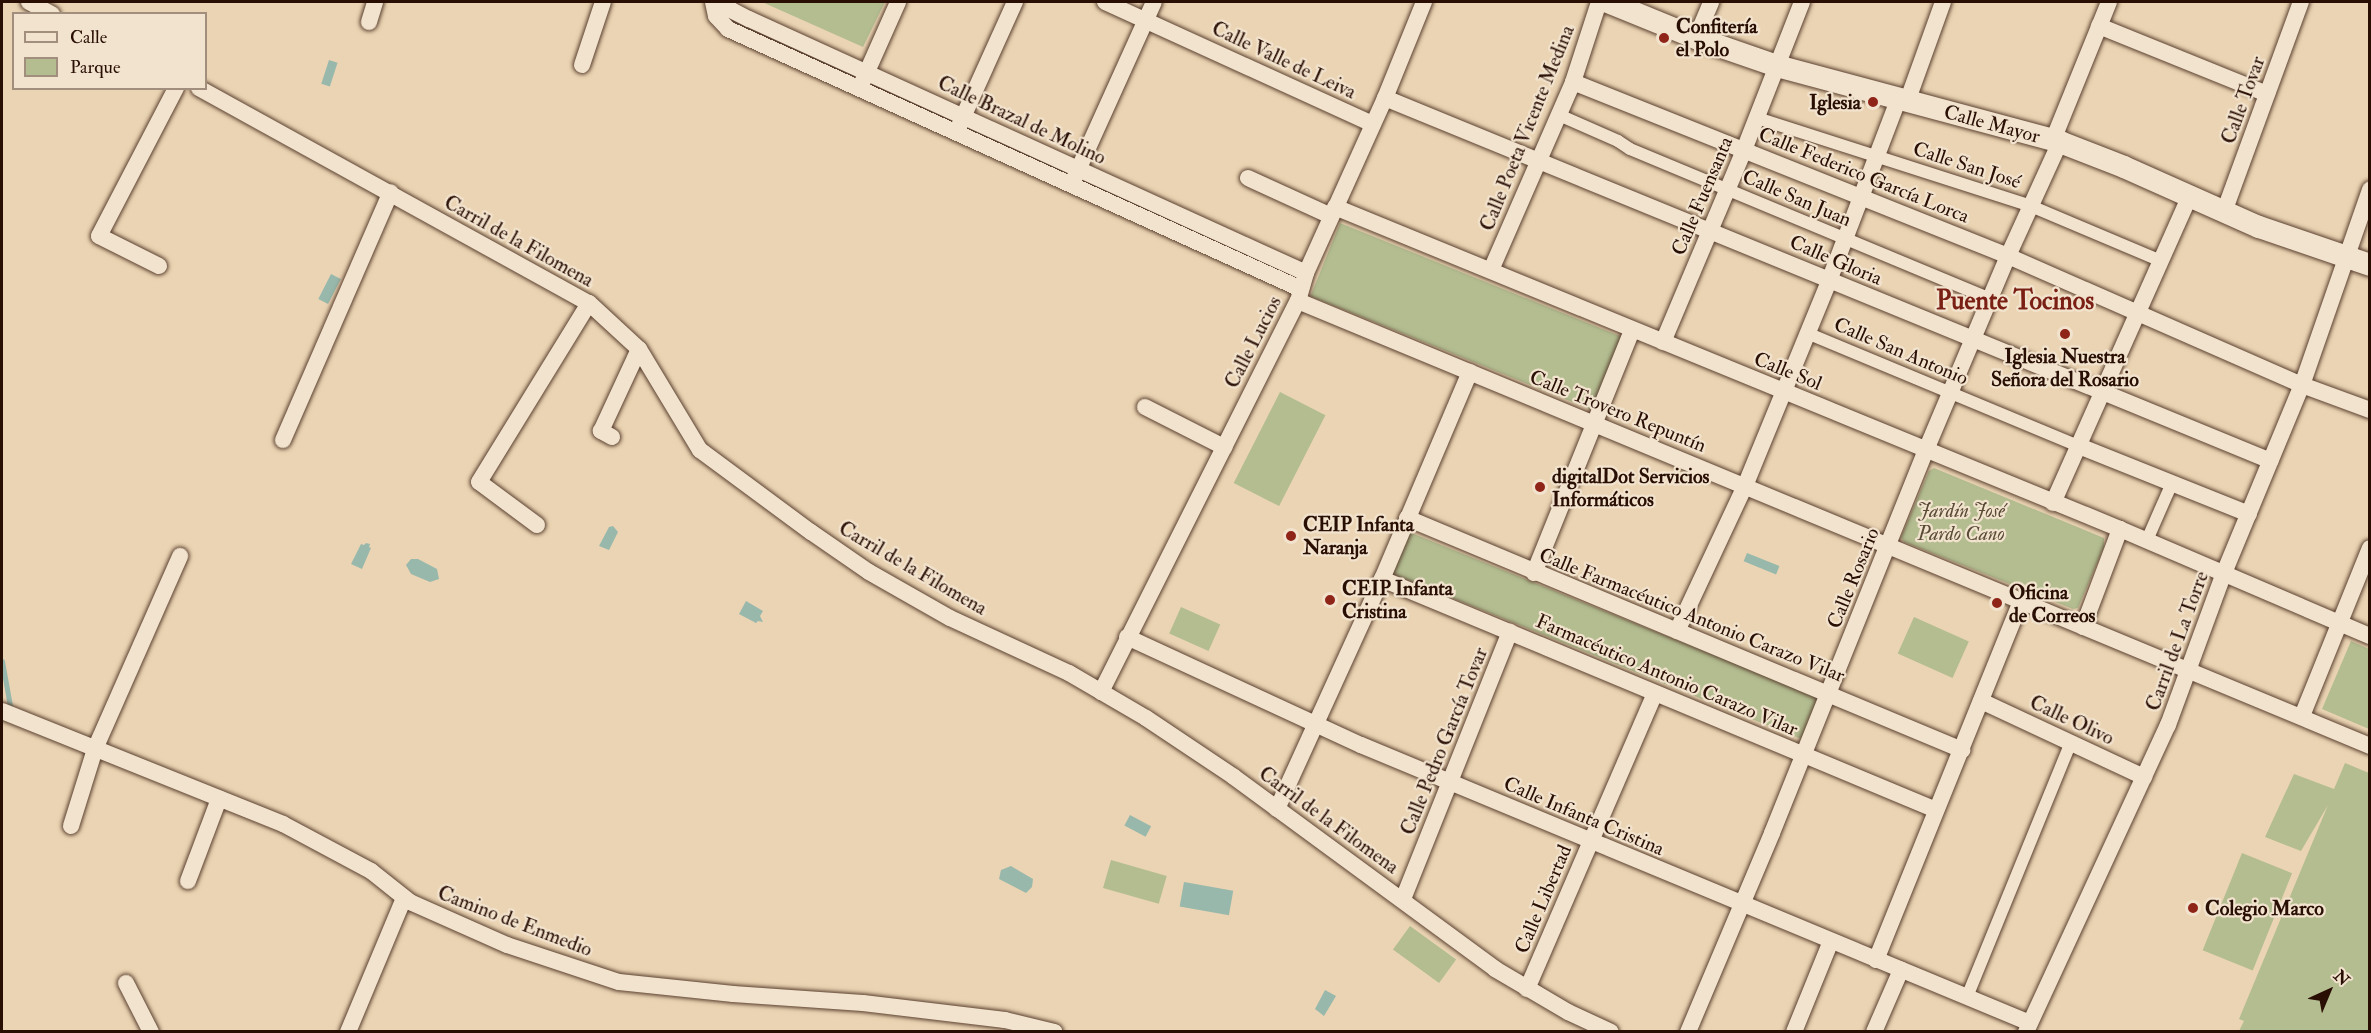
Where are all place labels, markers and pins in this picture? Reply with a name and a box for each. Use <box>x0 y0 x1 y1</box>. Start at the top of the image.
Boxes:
place label: Confitería el Polo <box>1676 14 1757 61</box>
marker: Confitería el Polo <box>1657 31 1671 45</box>
place label: Iglesia <box>1809 90 1861 114</box>
marker: Iglesia <box>1866 95 1880 109</box>
marker: Iglesia Nuestra Señora del Rosario <box>2058 327 2072 341</box>
place label: Iglesia Nuestra Señora del Rosario <box>1991 344 2139 391</box>
place label: digitalDot Servicios Informáticos <box>1552 464 1709 511</box>
marker: digitalDot Servicios Informáticos <box>1533 480 1547 494</box>
place label: CEIP Infanta Naranja <box>1303 512 1414 559</box>
marker: CEIP Infanta Naranja <box>1284 529 1298 543</box>
place label: CEIP Infanta Cristina <box>1342 576 1453 623</box>
place label: Oficina de Correos <box>2009 580 2095 627</box>
marker: CEIP Infanta Cristina <box>1323 593 1337 607</box>
marker: Oficina de Correos <box>1990 596 2004 610</box>
place label: Colegio Marco <box>2205 896 2324 920</box>
marker: Colegio Marco <box>2186 901 2200 915</box>

